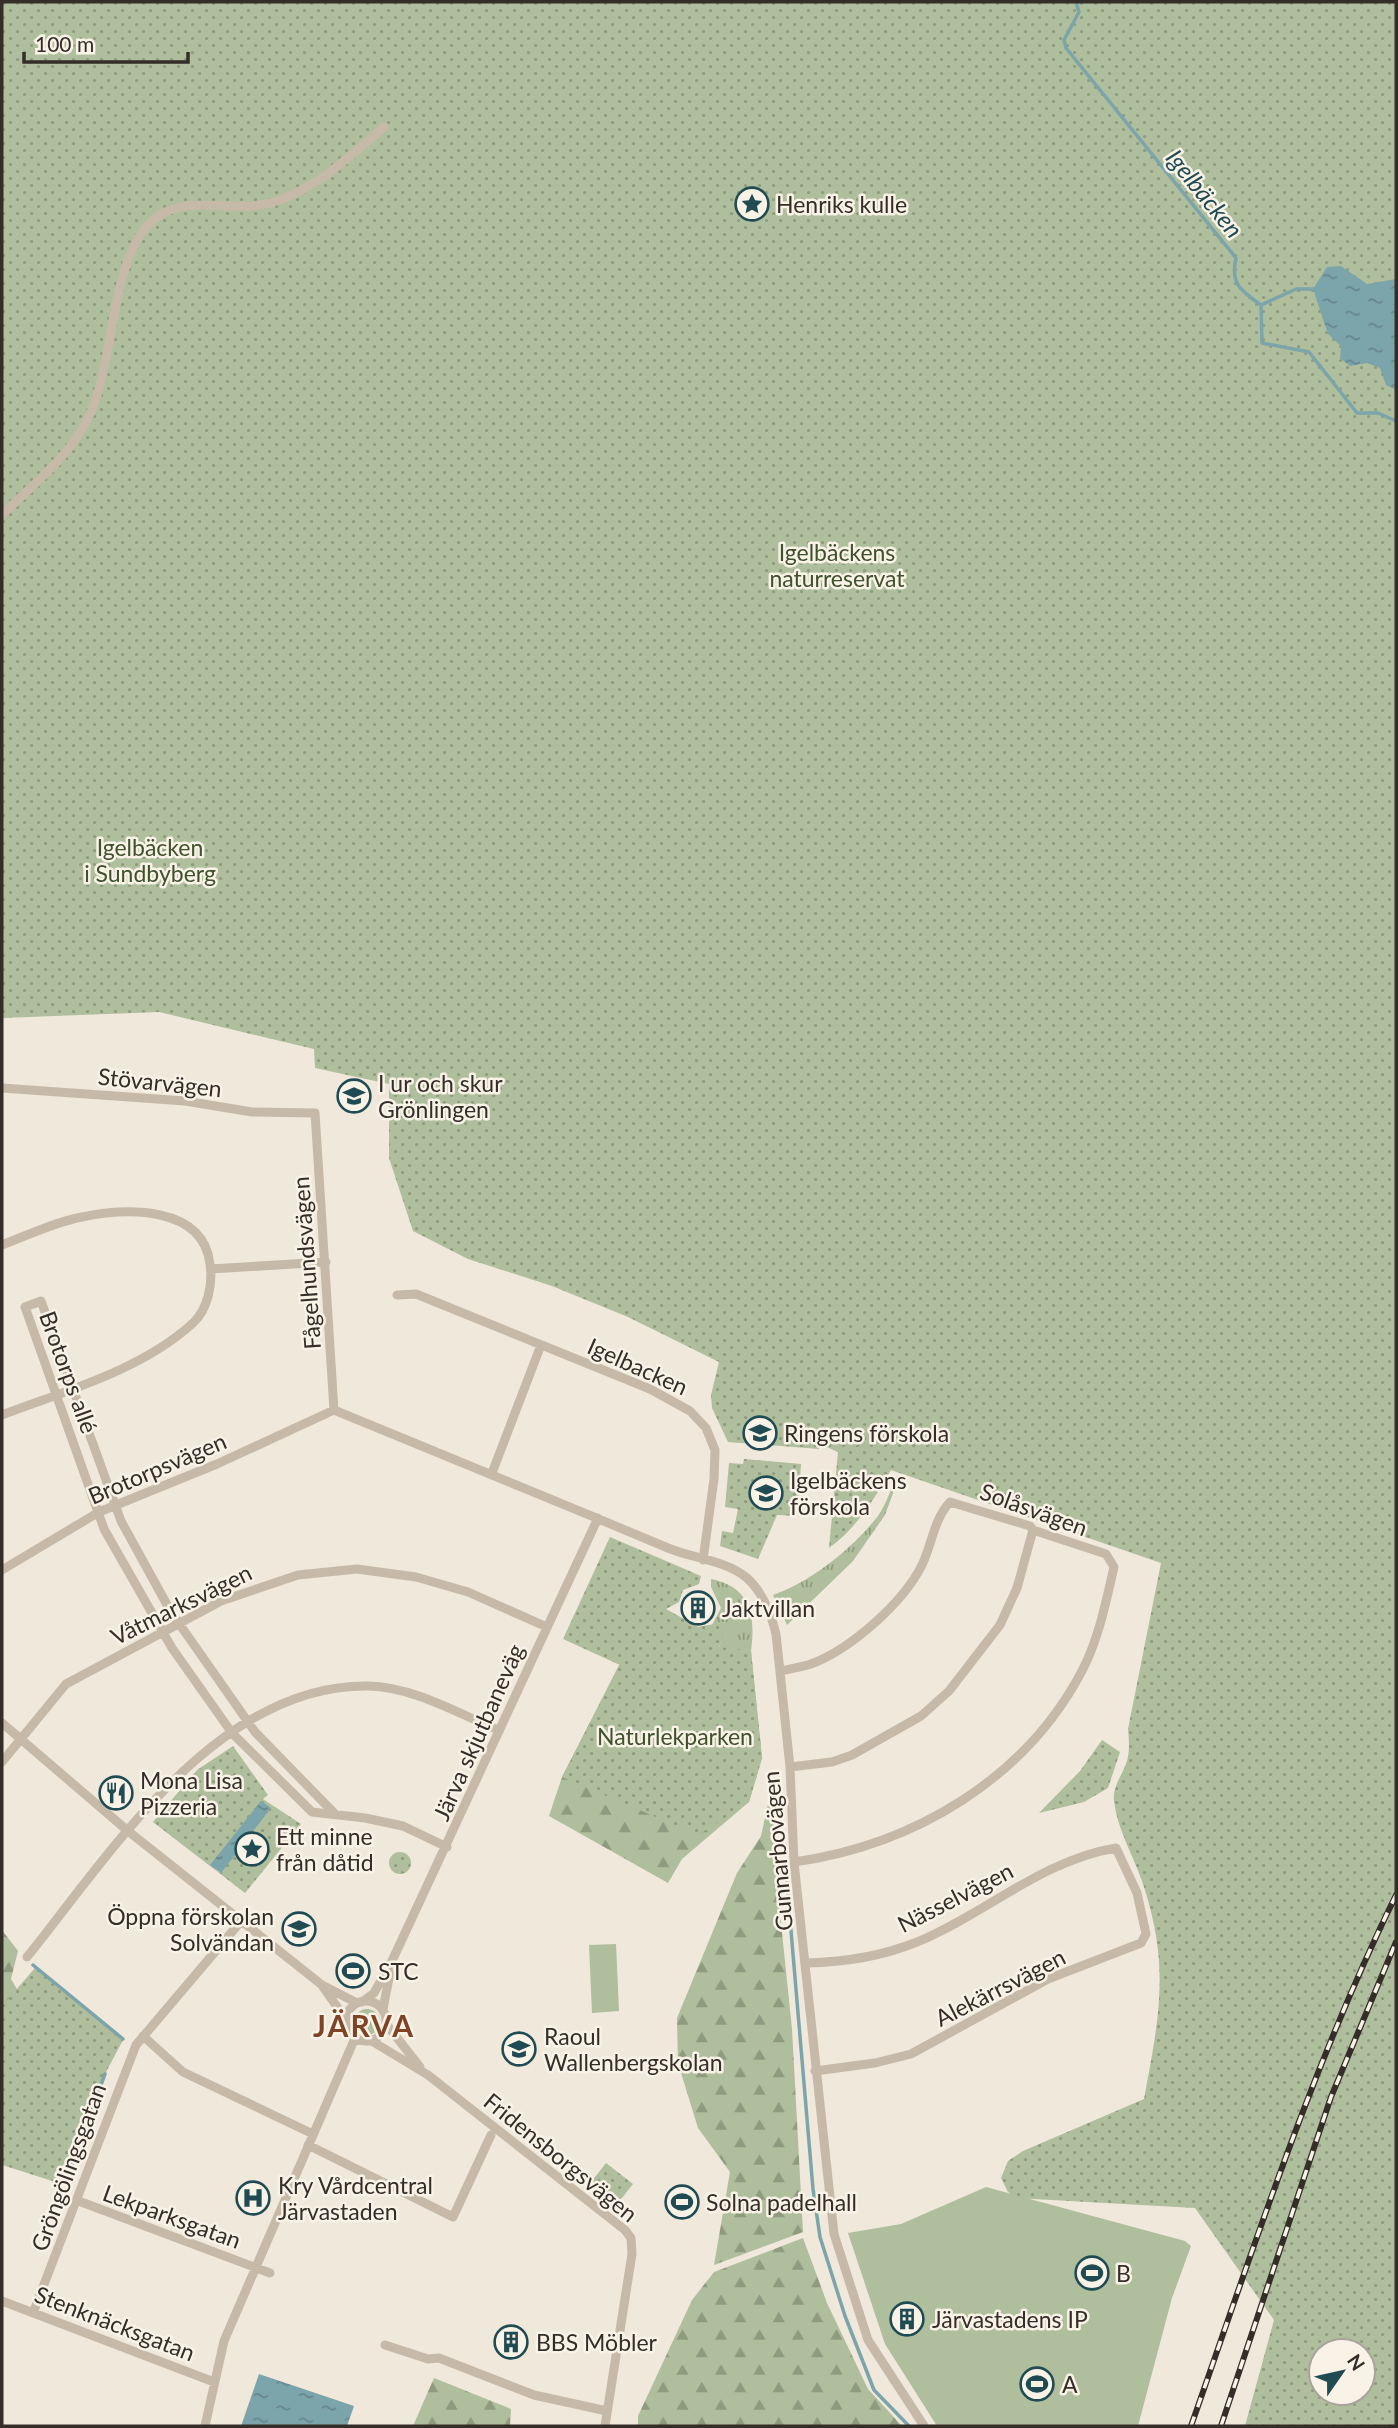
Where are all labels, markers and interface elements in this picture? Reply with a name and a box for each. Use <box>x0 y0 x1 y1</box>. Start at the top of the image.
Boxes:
scale bar <box>24 21 189 65</box>
text: 100 m <box>35 31 94 56</box>
water label: Igelbäcken <box>1161 143 1249 243</box>
place icon: Henriks kulle <box>733 185 771 223</box>
place label: Henriks kulle <box>776 190 907 218</box>
park label: Igelbäckens naturreservat <box>769 538 905 592</box>
park label: Igelbäcken i Sundbyberg <box>84 833 216 887</box>
street label: Stövarvägen <box>97 1062 223 1102</box>
place label: I ur och skur Grönlingen <box>378 1069 503 1123</box>
school or university icon: I ur och skur Grönlingen <box>335 1077 373 1115</box>
street label: Fågelhundsvägen <box>286 1176 326 1350</box>
street label: Brotorps allé <box>34 1307 104 1437</box>
street label: Igelbacken <box>584 1332 692 1400</box>
school or university icon: Ringens förskola <box>741 1414 779 1452</box>
place label: Ringens förskola <box>784 1419 949 1447</box>
street label: Brotorpsvägen <box>84 1426 230 1510</box>
place label: Igelbäckens förskola <box>790 1466 907 1520</box>
school or university icon: Igelbäckens förskola <box>747 1474 785 1512</box>
street label: Solåsvägen <box>977 1477 1091 1541</box>
street label: Våtmarksvägen <box>106 1558 256 1650</box>
building icon: Jaktvillan <box>679 1589 717 1627</box>
place label: Jaktvillan <box>722 1594 815 1622</box>
street label: Järva skjutbaneväg <box>427 1639 529 1825</box>
park label: Naturlekparken <box>597 1722 753 1750</box>
place label: Mona Lisa Pizzeria <box>140 1766 243 1820</box>
street label: Gunnarbovägen <box>756 1770 798 1932</box>
restaurant icon: Mona Lisa Pizzeria <box>97 1774 135 1812</box>
place label: Ett minne från dåtid <box>276 1822 374 1876</box>
place icon: Ett minne från dåtid <box>233 1830 271 1868</box>
street label: Nässelvägen <box>893 1856 1017 1938</box>
place label: Öppna förskolan Solvändan <box>107 1902 274 1956</box>
school or university icon: Öppna förskolan Solvändan <box>280 1910 318 1948</box>
street label: Alekärrsvägen <box>930 1942 1070 2032</box>
sports icon: STC <box>334 1952 372 1990</box>
place label: STC <box>378 1957 419 1985</box>
district label: JÄRVA <box>313 2007 415 2043</box>
place label: Raoul Wallenbergskolan <box>544 2022 723 2076</box>
school or university icon: Raoul Wallenbergskolan <box>500 2030 538 2068</box>
street label: Gröngölingsgatan <box>25 2079 111 2255</box>
street label: Fridensborgsvägen <box>479 2087 643 2227</box>
place label: Kry Vårdcentral Järvastaden <box>278 2171 433 2225</box>
street label: Lekparksgatan <box>99 2178 245 2254</box>
hospital icon: Kry Vårdcentral Järvastaden <box>234 2179 272 2217</box>
sports icon: Solna padelhall <box>663 2183 701 2221</box>
place label: Solna padelhall <box>706 2188 857 2216</box>
sports icon: B <box>1073 2254 1111 2292</box>
place label: B <box>1116 2259 1131 2287</box>
street label: Stenknäcksgatan <box>31 2280 199 2366</box>
building icon: Järvastadens IP <box>888 2300 926 2338</box>
place label: Järvastadens IP <box>932 2305 1088 2333</box>
building icon: BBS Möbler <box>492 2323 530 2361</box>
place label: BBS Möbler <box>536 2328 658 2356</box>
north arrow <box>1307 2337 1377 2407</box>
text: N <box>1343 2350 1370 2375</box>
sports icon: A <box>1018 2365 1056 2403</box>
place label: A <box>1062 2370 1078 2398</box>

